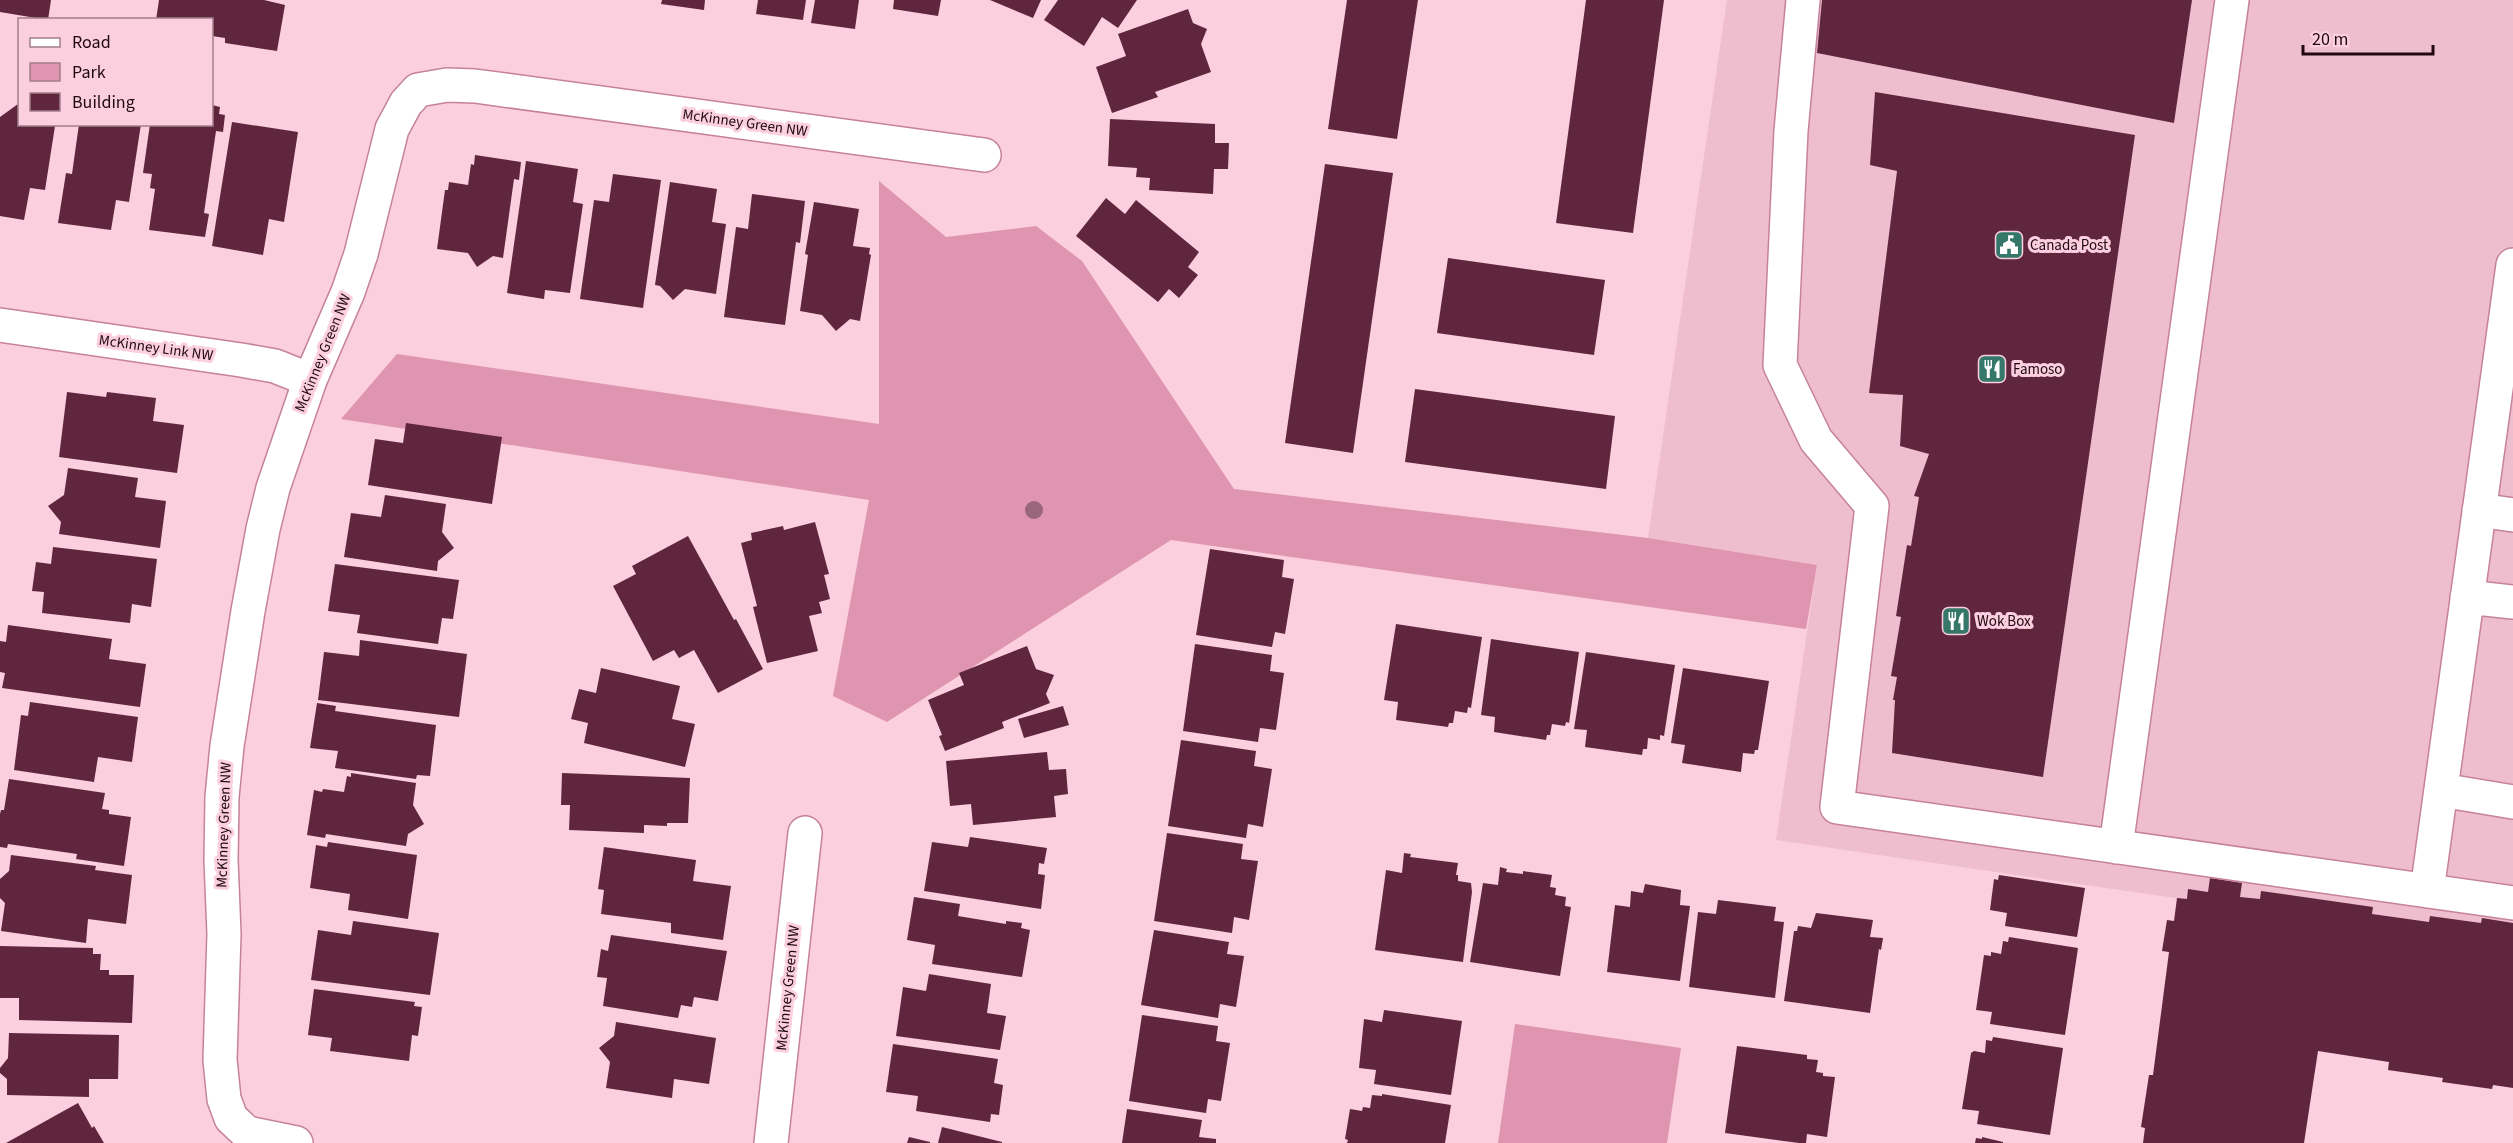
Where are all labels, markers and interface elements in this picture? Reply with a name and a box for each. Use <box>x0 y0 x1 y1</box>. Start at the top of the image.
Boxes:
legend <box>18 18 213 126</box>
scale bar <box>2303 18 2434 56</box>
text: 20 m <box>2312 27 2348 52</box>
text: Road <box>72 30 111 55</box>
text: Park <box>72 60 106 85</box>
text: Building <box>72 90 135 115</box>
street label: McKinney Green NW <box>681 104 809 142</box>
public building icon: Canada Post <box>1993 229 2025 261</box>
place label: Canada Post <box>2030 235 2108 256</box>
street label: McKinney Green NW <box>290 290 356 415</box>
street label: McKinney Link NW <box>98 330 215 366</box>
restaurant icon: Famoso <box>1976 353 2008 385</box>
place label: Famoso <box>2013 359 2062 380</box>
restaurant icon: Wok Box <box>1940 605 1972 637</box>
place label: Wok Box <box>1977 611 2031 632</box>
street label: McKinney Green NW <box>211 761 237 888</box>
street label: McKinney Green NW <box>771 924 805 1052</box>

